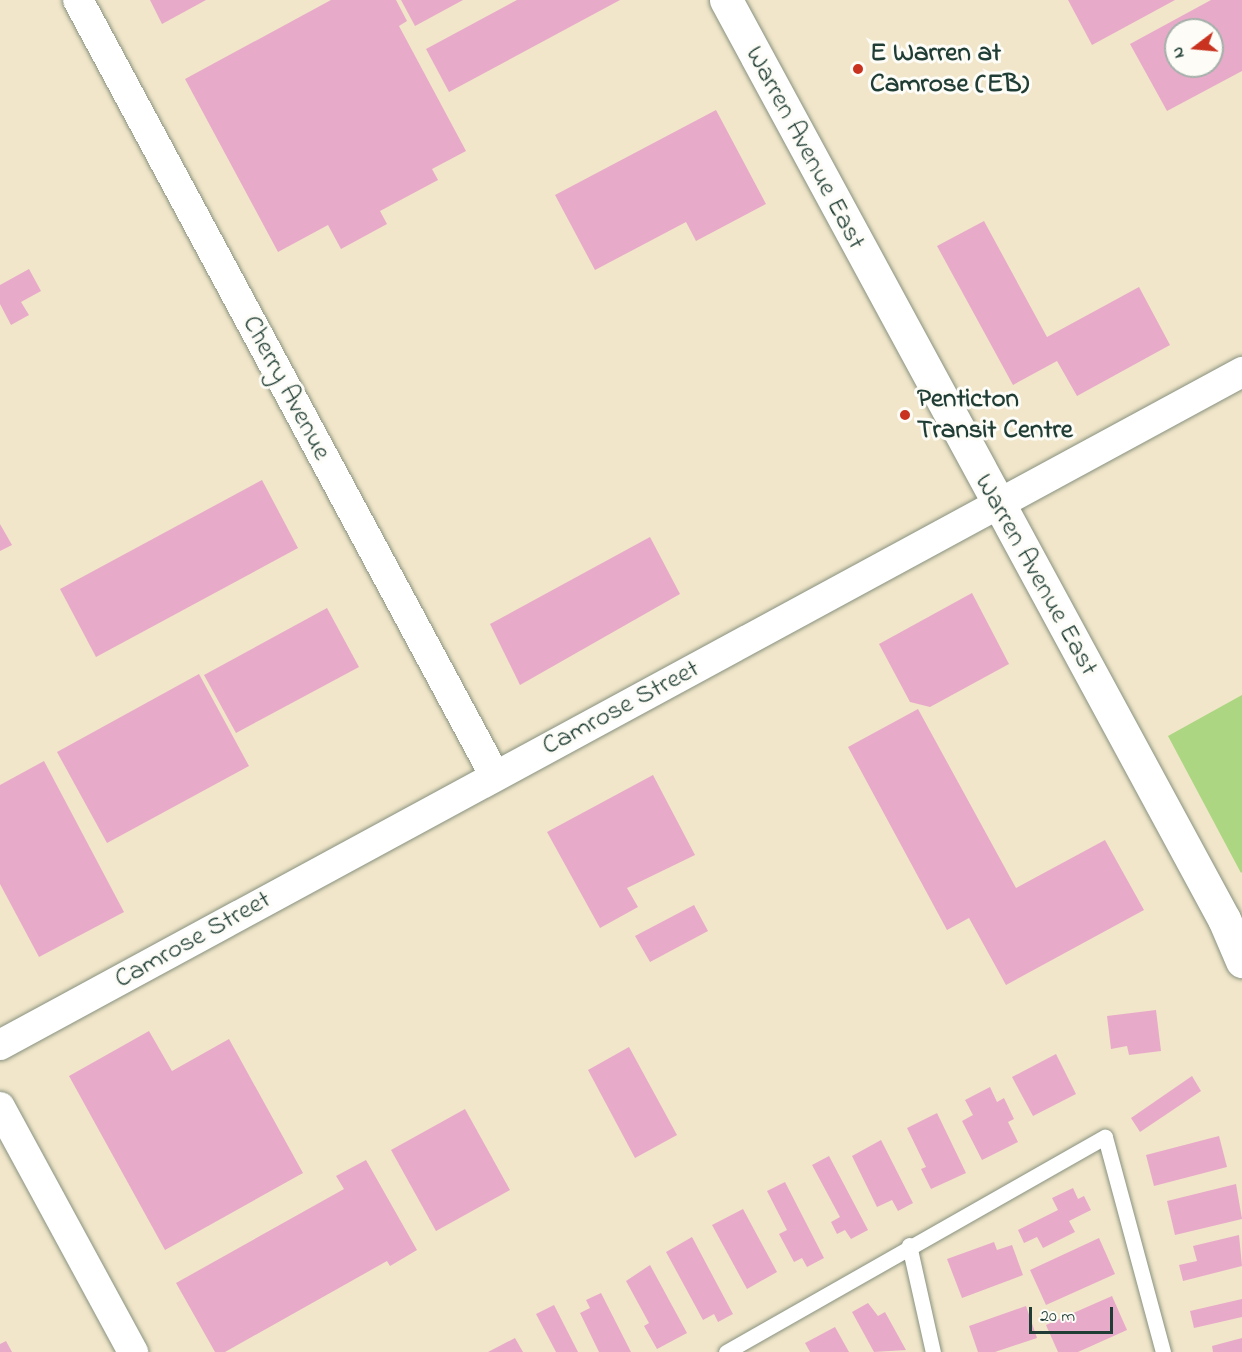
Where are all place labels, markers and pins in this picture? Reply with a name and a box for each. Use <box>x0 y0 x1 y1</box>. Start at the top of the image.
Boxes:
place label: E Warren at Camrose (EB) <box>870 37 1029 100</box>
marker: E Warren at Camrose (EB) <box>851 62 865 76</box>
place label: Penticton Transit Centre <box>917 383 1073 446</box>
marker: Penticton Transit Centre <box>898 408 912 422</box>

